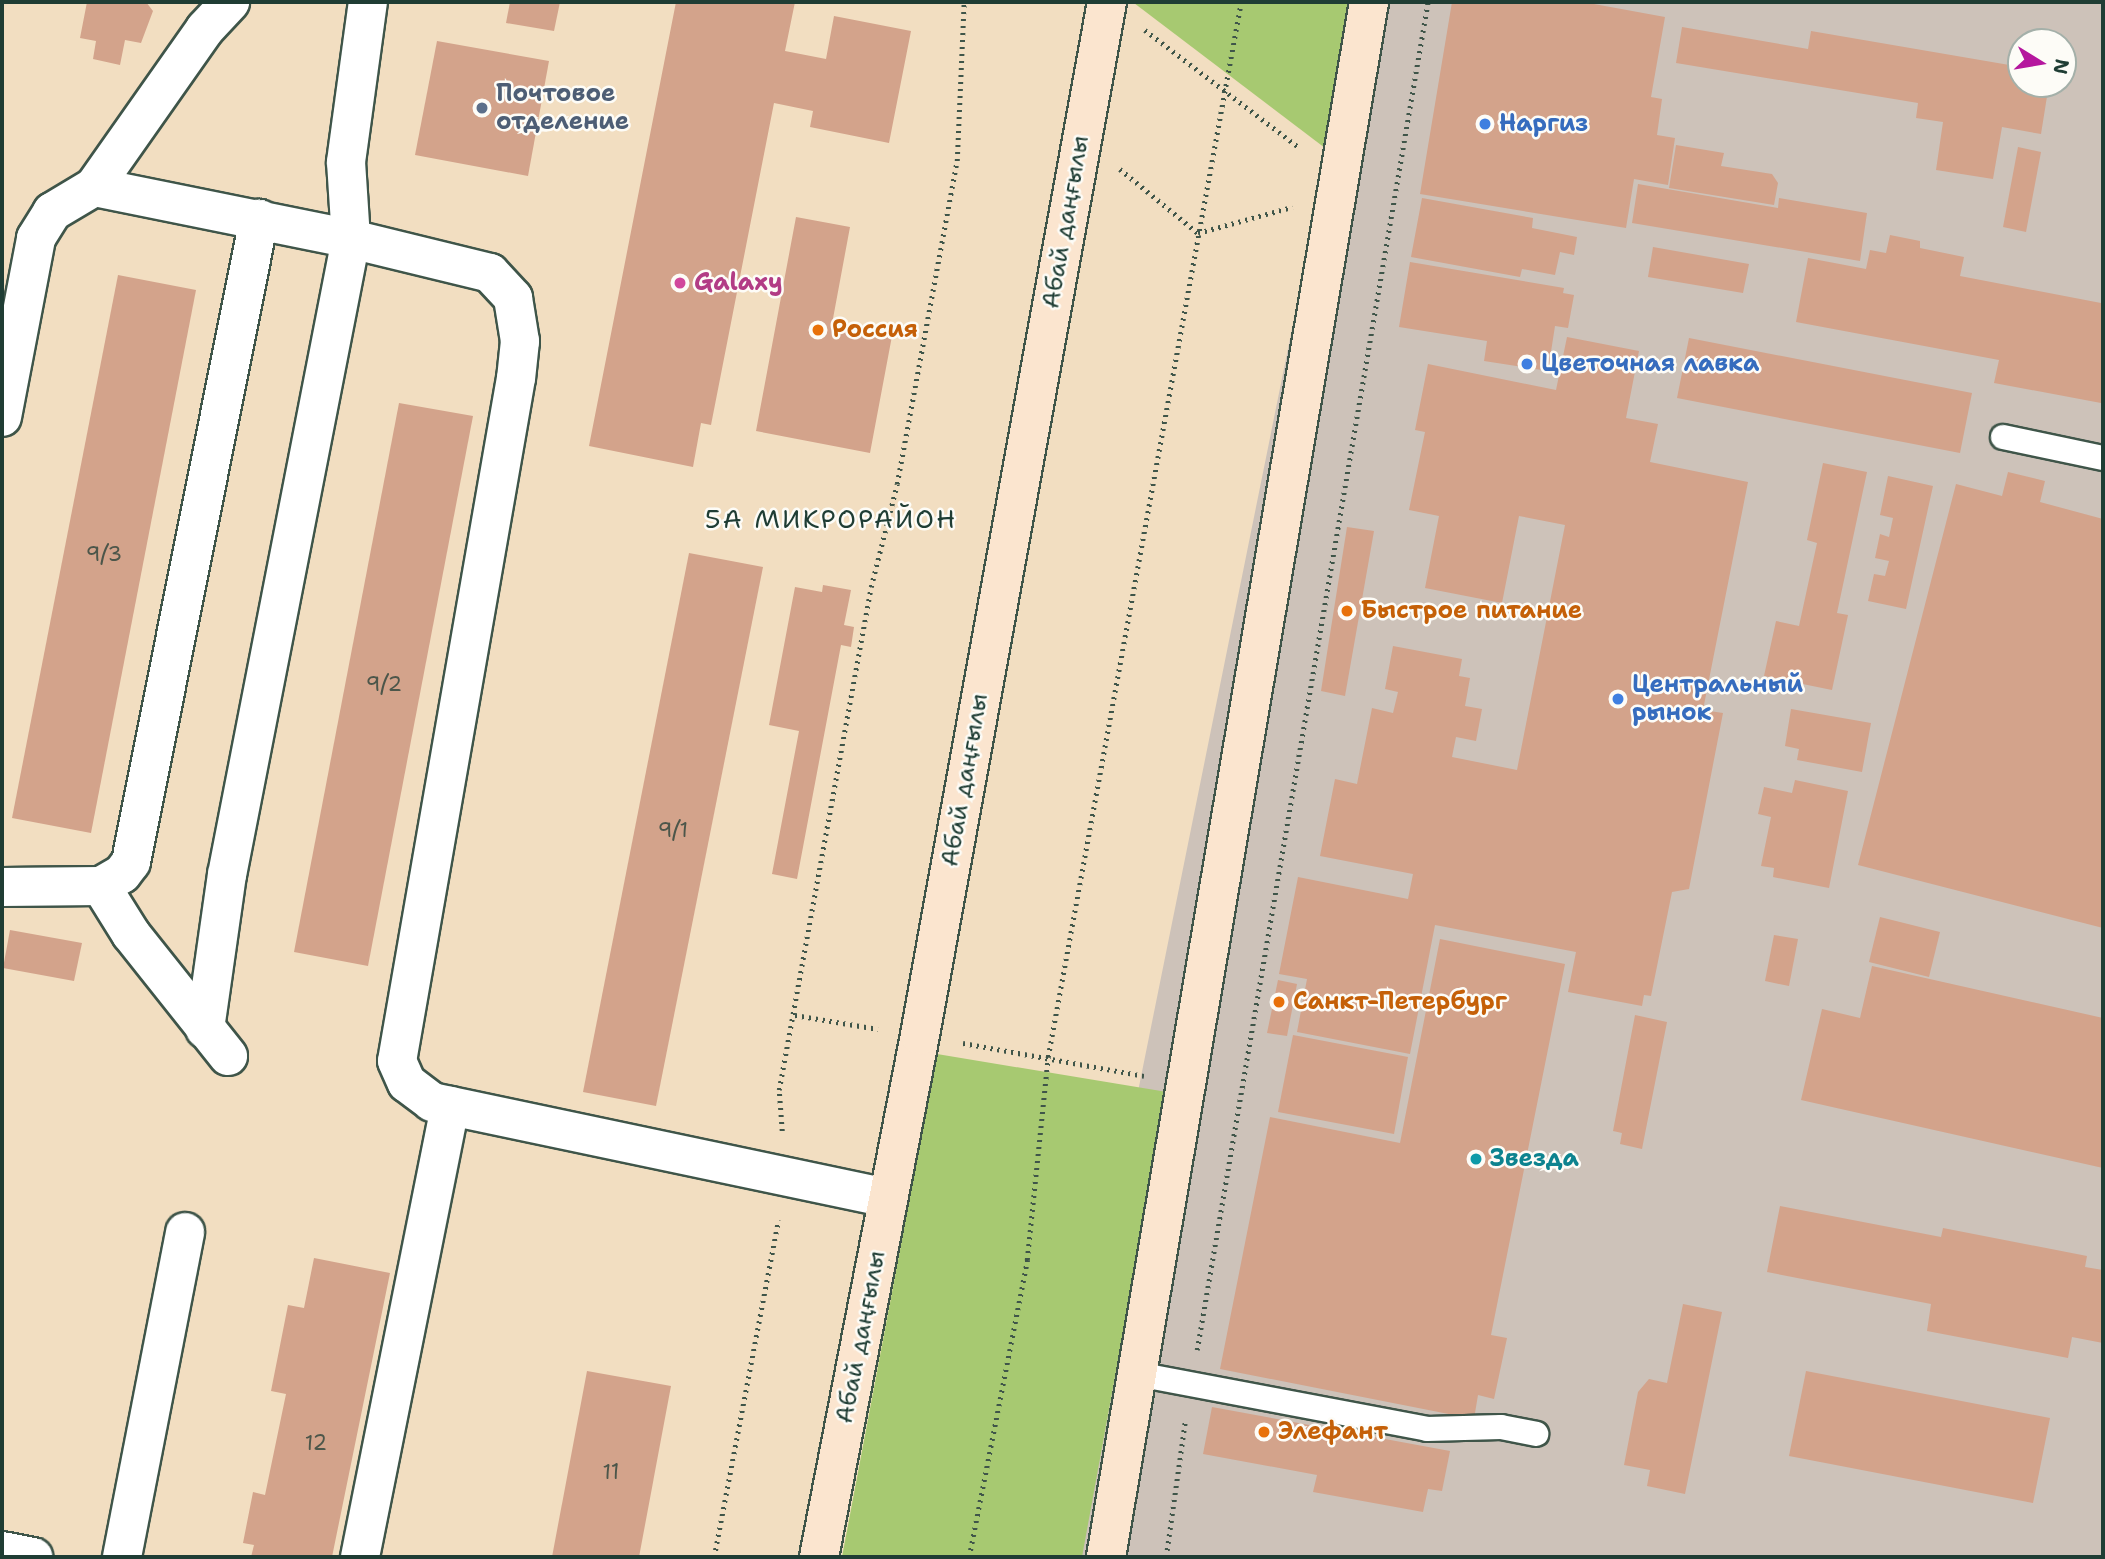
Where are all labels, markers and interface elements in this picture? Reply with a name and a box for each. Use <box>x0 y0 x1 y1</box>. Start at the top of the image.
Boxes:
north arrow <box>2007 28 2077 98</box>
text: N <box>2047 57 2075 76</box>
place label: Почтовое отделение <box>496 80 629 136</box>
marker: Почтовое отделение <box>474 100 490 116</box>
place label: Наргиз <box>1499 110 1588 138</box>
marker: Наргиз <box>1477 116 1493 132</box>
street label: Абай даңғылы <box>1037 133 1095 311</box>
place label: Galaxy <box>694 269 783 297</box>
marker: Galaxy <box>672 275 688 291</box>
place label: Россия <box>832 316 918 344</box>
marker: Россия <box>810 322 826 338</box>
place label: Цветочная лавка <box>1541 350 1759 378</box>
marker: Цветочная лавка <box>1519 356 1535 372</box>
district label: 5А МИКРОРАЙОН <box>706 503 956 535</box>
house number: 9/3 <box>86 541 122 567</box>
place label: Быстрое питание <box>1361 597 1582 625</box>
marker: Быстрое питание <box>1339 603 1355 619</box>
house number: 9/2 <box>366 671 402 697</box>
place label: Центральный рынок <box>1632 671 1803 727</box>
street label: Абай даңғылы <box>936 691 994 869</box>
marker: Центральный рынок <box>1610 691 1626 707</box>
house number: 9/1 <box>658 817 688 843</box>
place label: Санкт-Петербург <box>1293 988 1507 1016</box>
marker: Санкт-Петербург <box>1271 994 1287 1010</box>
place label: Звезда <box>1490 1145 1579 1173</box>
marker: Звезда <box>1468 1151 1484 1167</box>
street label: Абай даңғылы <box>830 1248 892 1426</box>
place label: Элефант <box>1278 1418 1388 1446</box>
marker: Элефант <box>1256 1424 1272 1440</box>
house number: 12 <box>305 1430 327 1456</box>
house number: 11 <box>603 1459 619 1485</box>

